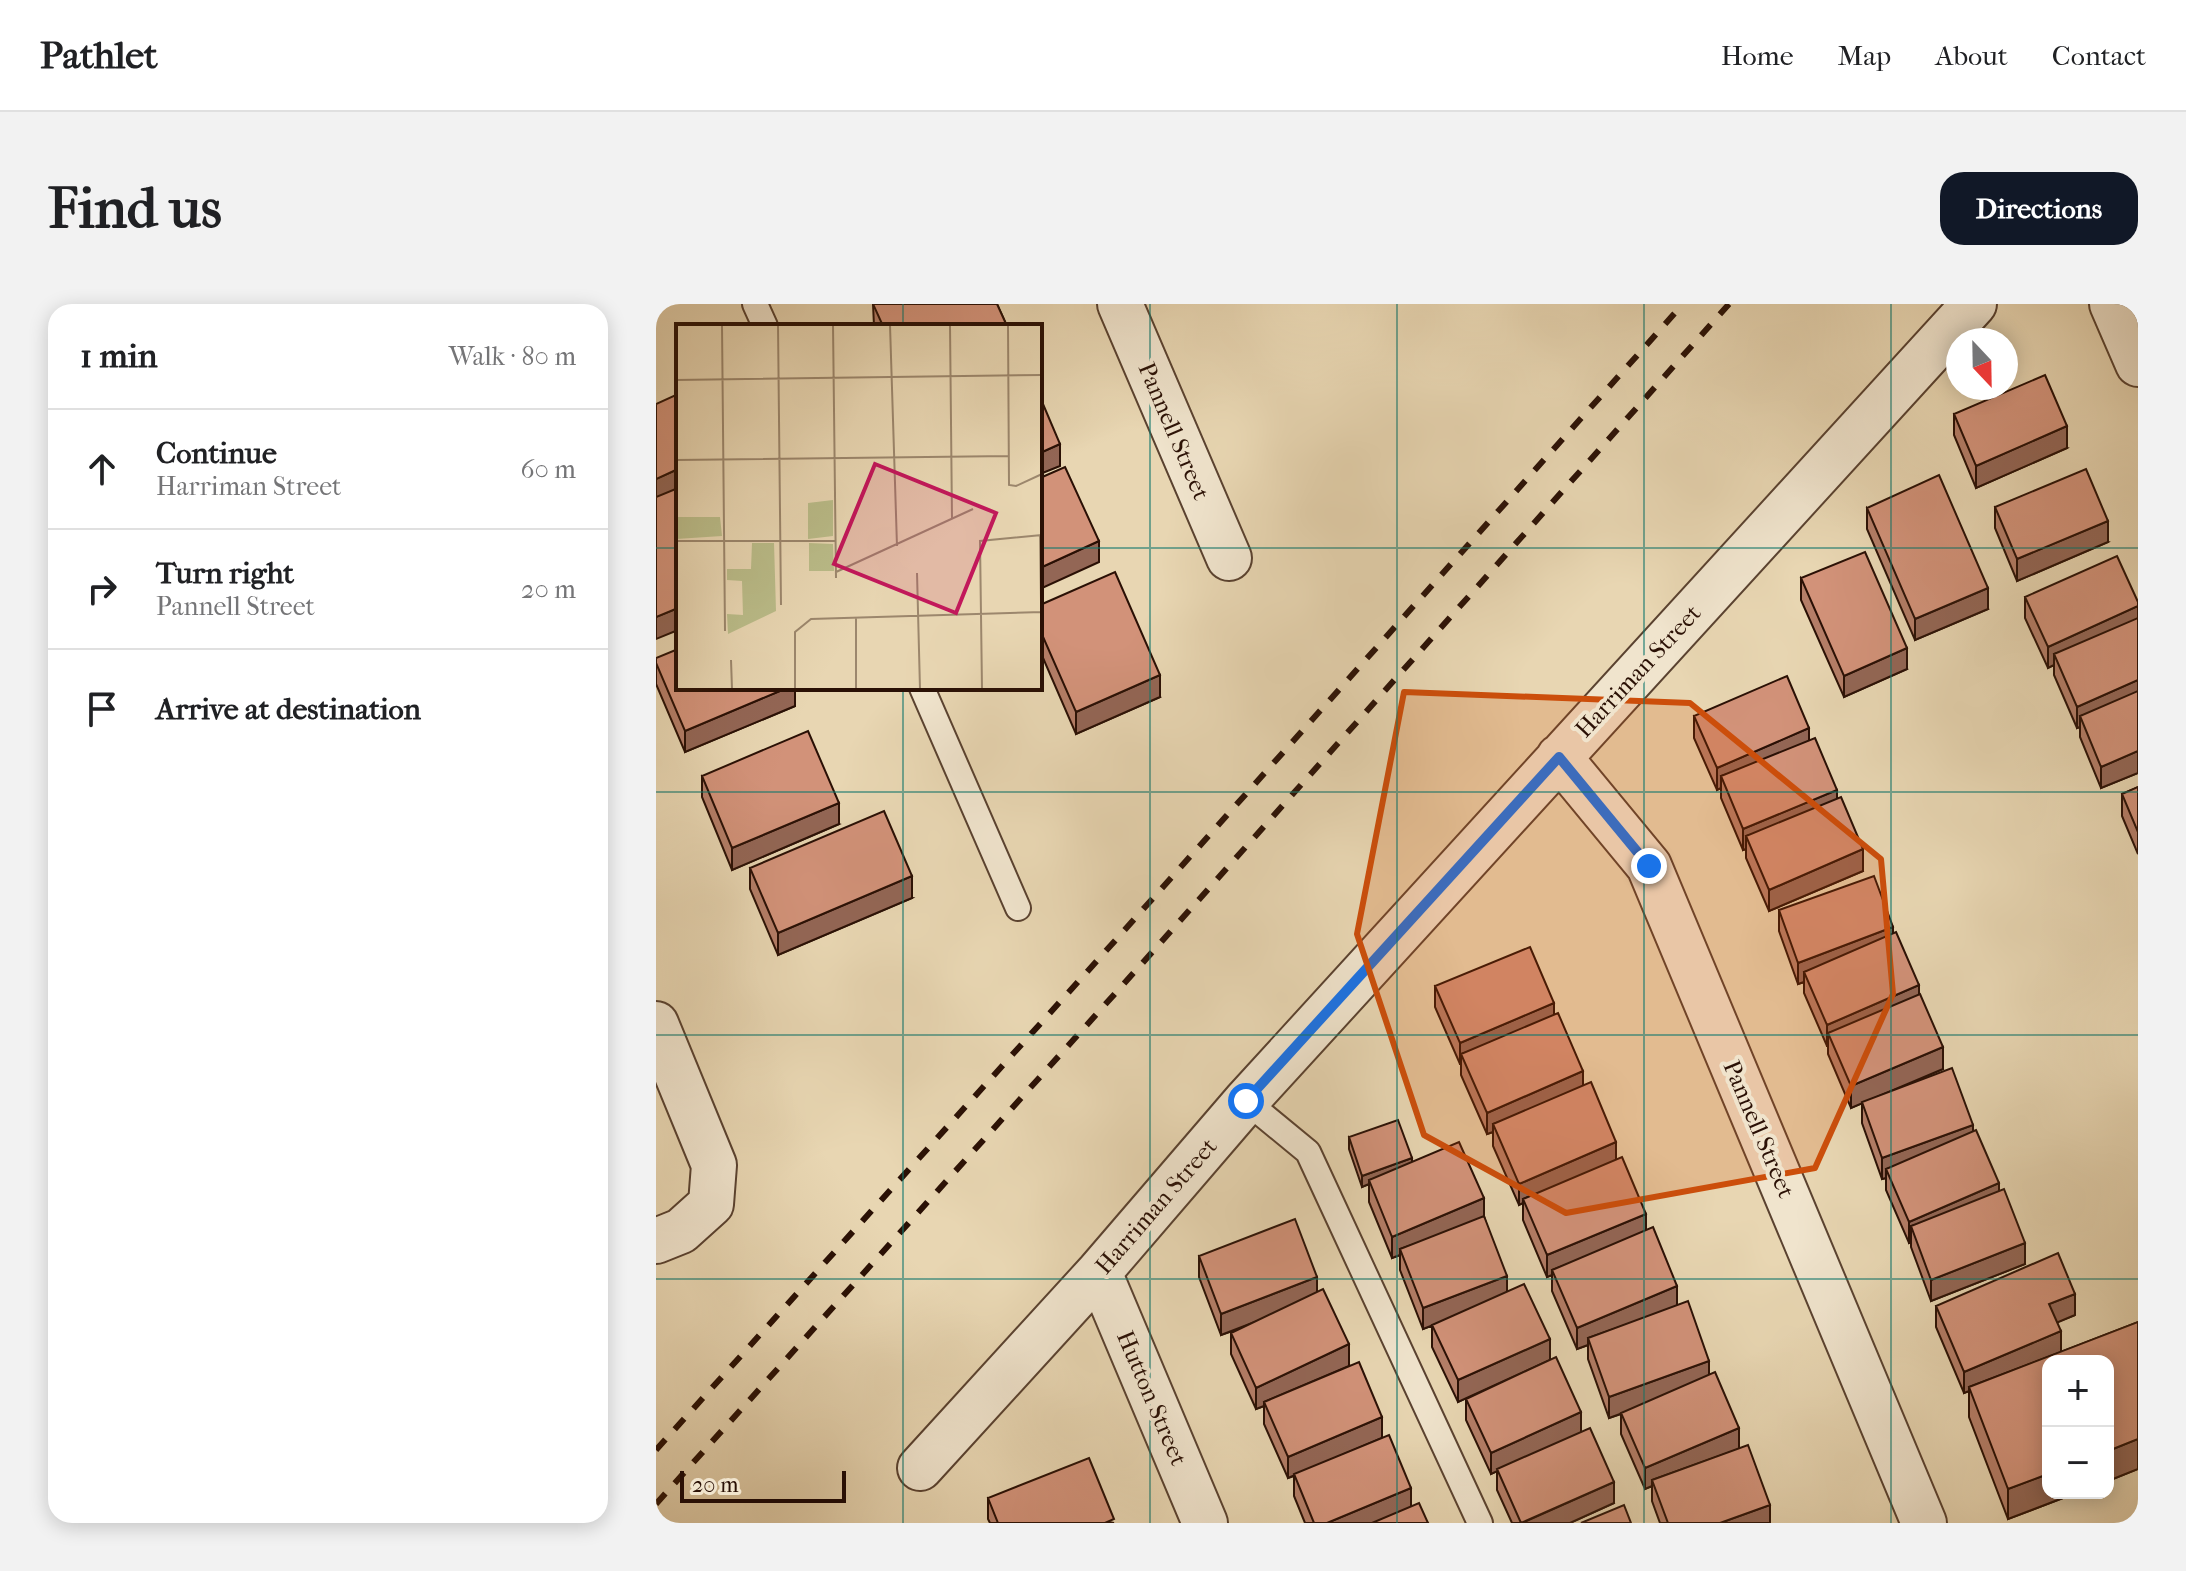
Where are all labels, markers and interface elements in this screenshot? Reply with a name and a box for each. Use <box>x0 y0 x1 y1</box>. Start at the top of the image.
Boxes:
text: Pathlet <box>40 33 158 78</box>
text: Home <box>1721 39 1794 72</box>
text: Map <box>1838 39 1891 72</box>
text: About <box>1935 39 2008 72</box>
text: Contact <box>2052 39 2146 72</box>
button: Directions <box>1940 172 2138 245</box>
text: Find us <box>48 176 222 241</box>
inset map <box>676 324 1042 690</box>
north arrow <box>1946 328 2018 400</box>
text: 1 min <box>80 336 157 376</box>
text: Walk · 80 m <box>449 341 576 372</box>
street label: Pannell Street <box>1132 358 1216 504</box>
text: Continue <box>156 436 277 471</box>
icon: ahead <box>80 447 124 491</box>
text: 60 m <box>520 454 576 485</box>
text: Harriman Street <box>156 471 341 502</box>
text: Turn right <box>156 556 294 591</box>
icon: right <box>80 567 124 611</box>
text: 20 m <box>521 574 576 605</box>
text: Pannell Street <box>156 591 315 622</box>
street label: Harriman Street <box>1569 599 1707 743</box>
icon: arrive <box>80 687 124 731</box>
text: Arrive at destination <box>156 692 421 727</box>
route end <box>1631 848 1667 884</box>
street label: Pannell Street <box>1717 1056 1801 1202</box>
route start <box>1228 1083 1264 1119</box>
street label: Harriman Street <box>1089 1132 1223 1280</box>
street label: Hutton Street <box>1111 1326 1193 1470</box>
map controls <box>2042 1355 2114 1499</box>
button: + <box>2042 1355 2114 1427</box>
button: − <box>2042 1427 2114 1499</box>
scale bar <box>680 1467 846 1503</box>
text: 20 m <box>692 1472 738 1498</box>

